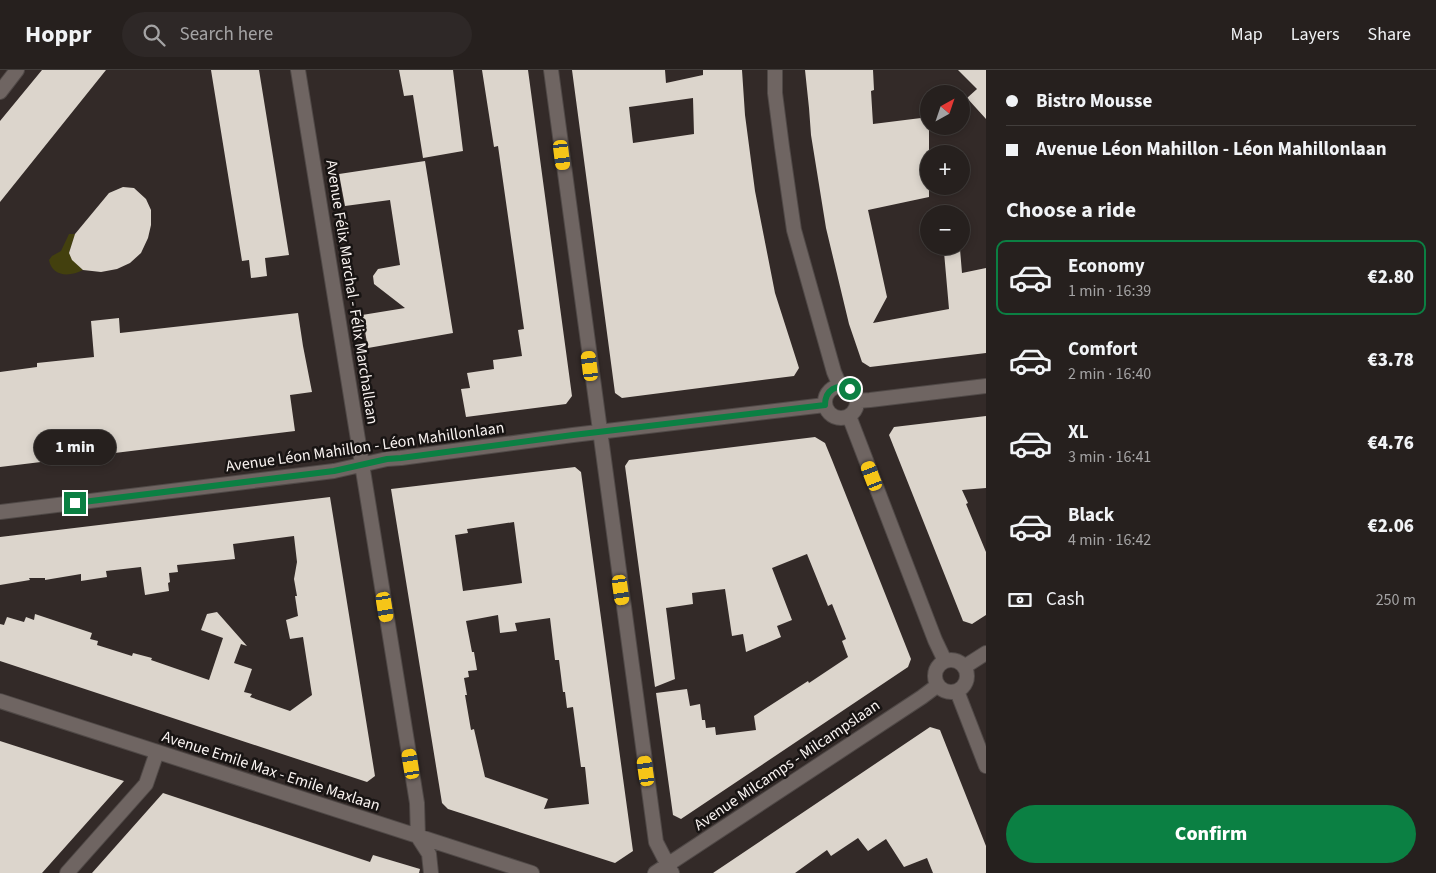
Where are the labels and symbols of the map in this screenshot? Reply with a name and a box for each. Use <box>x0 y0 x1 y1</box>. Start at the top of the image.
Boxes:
north arrow <box>920 85 970 135</box>
car <box>552 139 571 171</box>
street label: Avenue Félix Marchal - Félix Marchallaan <box>320 158 384 426</box>
car <box>580 350 599 382</box>
route start <box>839 378 861 400</box>
street label: Avenue Léon Mahillon - Léon Mahillonlaan <box>224 417 506 477</box>
callout: 1 min <box>34 430 116 466</box>
car <box>859 459 884 493</box>
route end <box>64 492 86 514</box>
car <box>611 574 630 606</box>
car <box>375 591 394 623</box>
street label: Avenue Milcamps - Milcampslaan <box>690 694 884 836</box>
street label: Avenue Emile Max - Emile Maxlaan <box>159 725 383 817</box>
car <box>401 748 420 780</box>
car <box>636 755 655 787</box>

